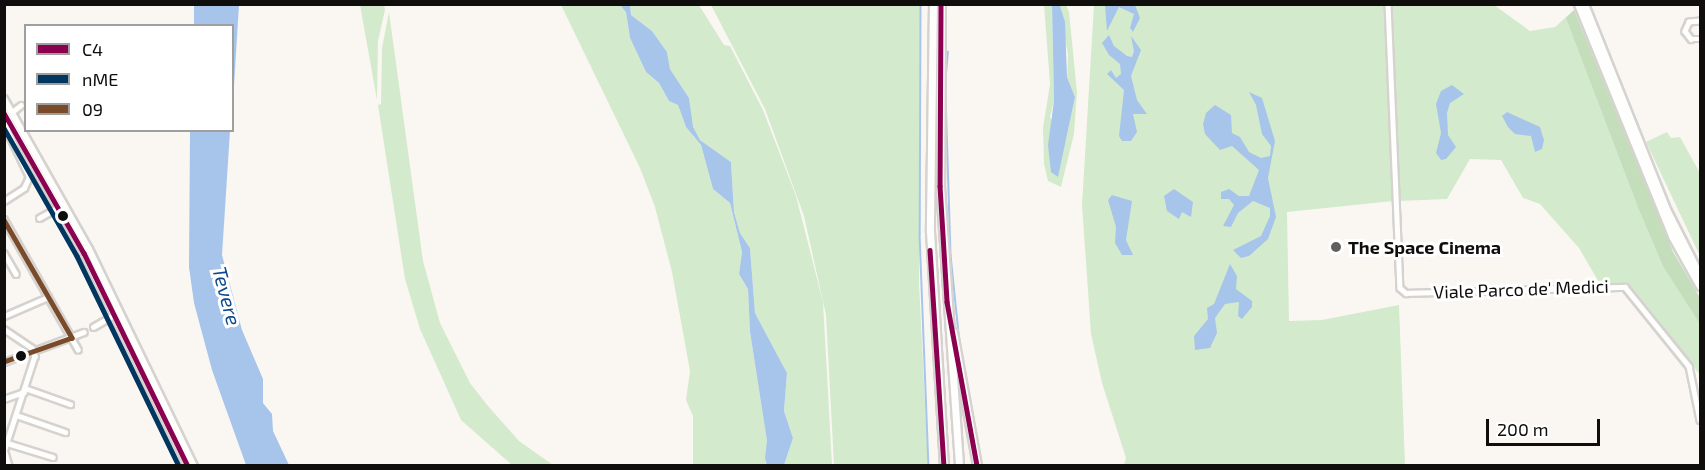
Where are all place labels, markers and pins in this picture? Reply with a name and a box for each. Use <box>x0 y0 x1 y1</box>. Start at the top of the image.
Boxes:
unlabelled marker <box>57 210 69 222</box>
place label: The Space Cinema <box>1348 236 1501 258</box>
marker: The Space Cinema <box>1329 240 1343 254</box>
unlabelled marker <box>15 350 27 362</box>

